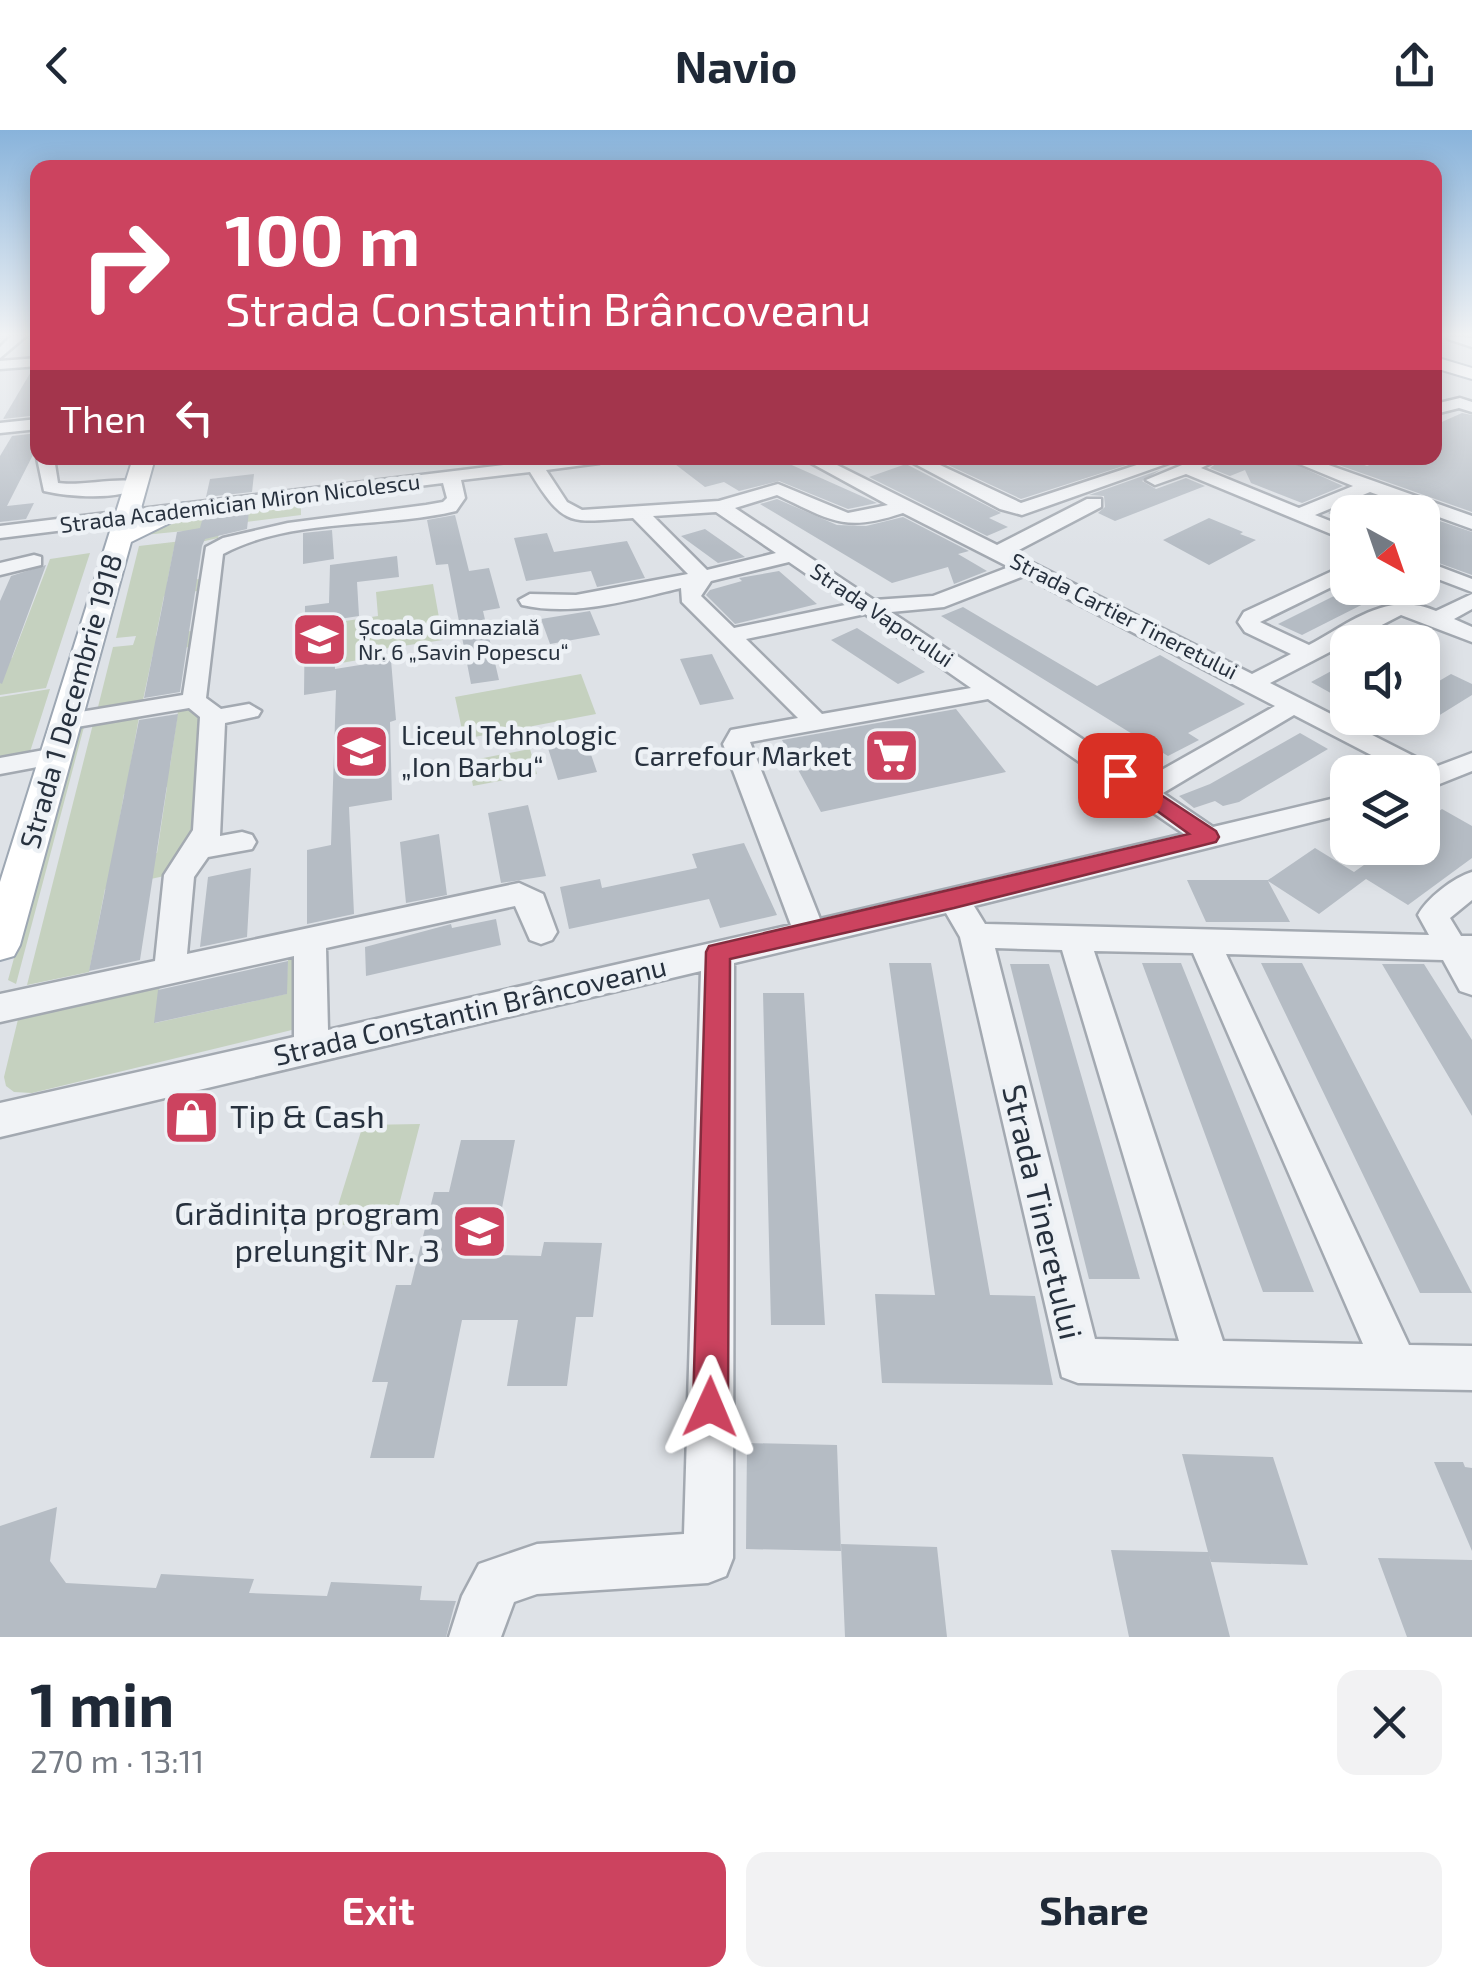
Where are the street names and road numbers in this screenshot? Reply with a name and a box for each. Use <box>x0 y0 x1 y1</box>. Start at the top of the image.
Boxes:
street label: Strada Academician Miron Nicolescu <box>58 467 421 537</box>
street label: Strada Cartier Tineretului <box>1006 546 1242 684</box>
street label: Strada 1 Decembrie 1918 <box>12 549 128 852</box>
street label: Strada Vaporului <box>806 557 959 672</box>
street label: Strada Constantin Brâncoveanu <box>270 948 669 1072</box>
street label: Strada Tineretului <box>996 1080 1092 1343</box>

